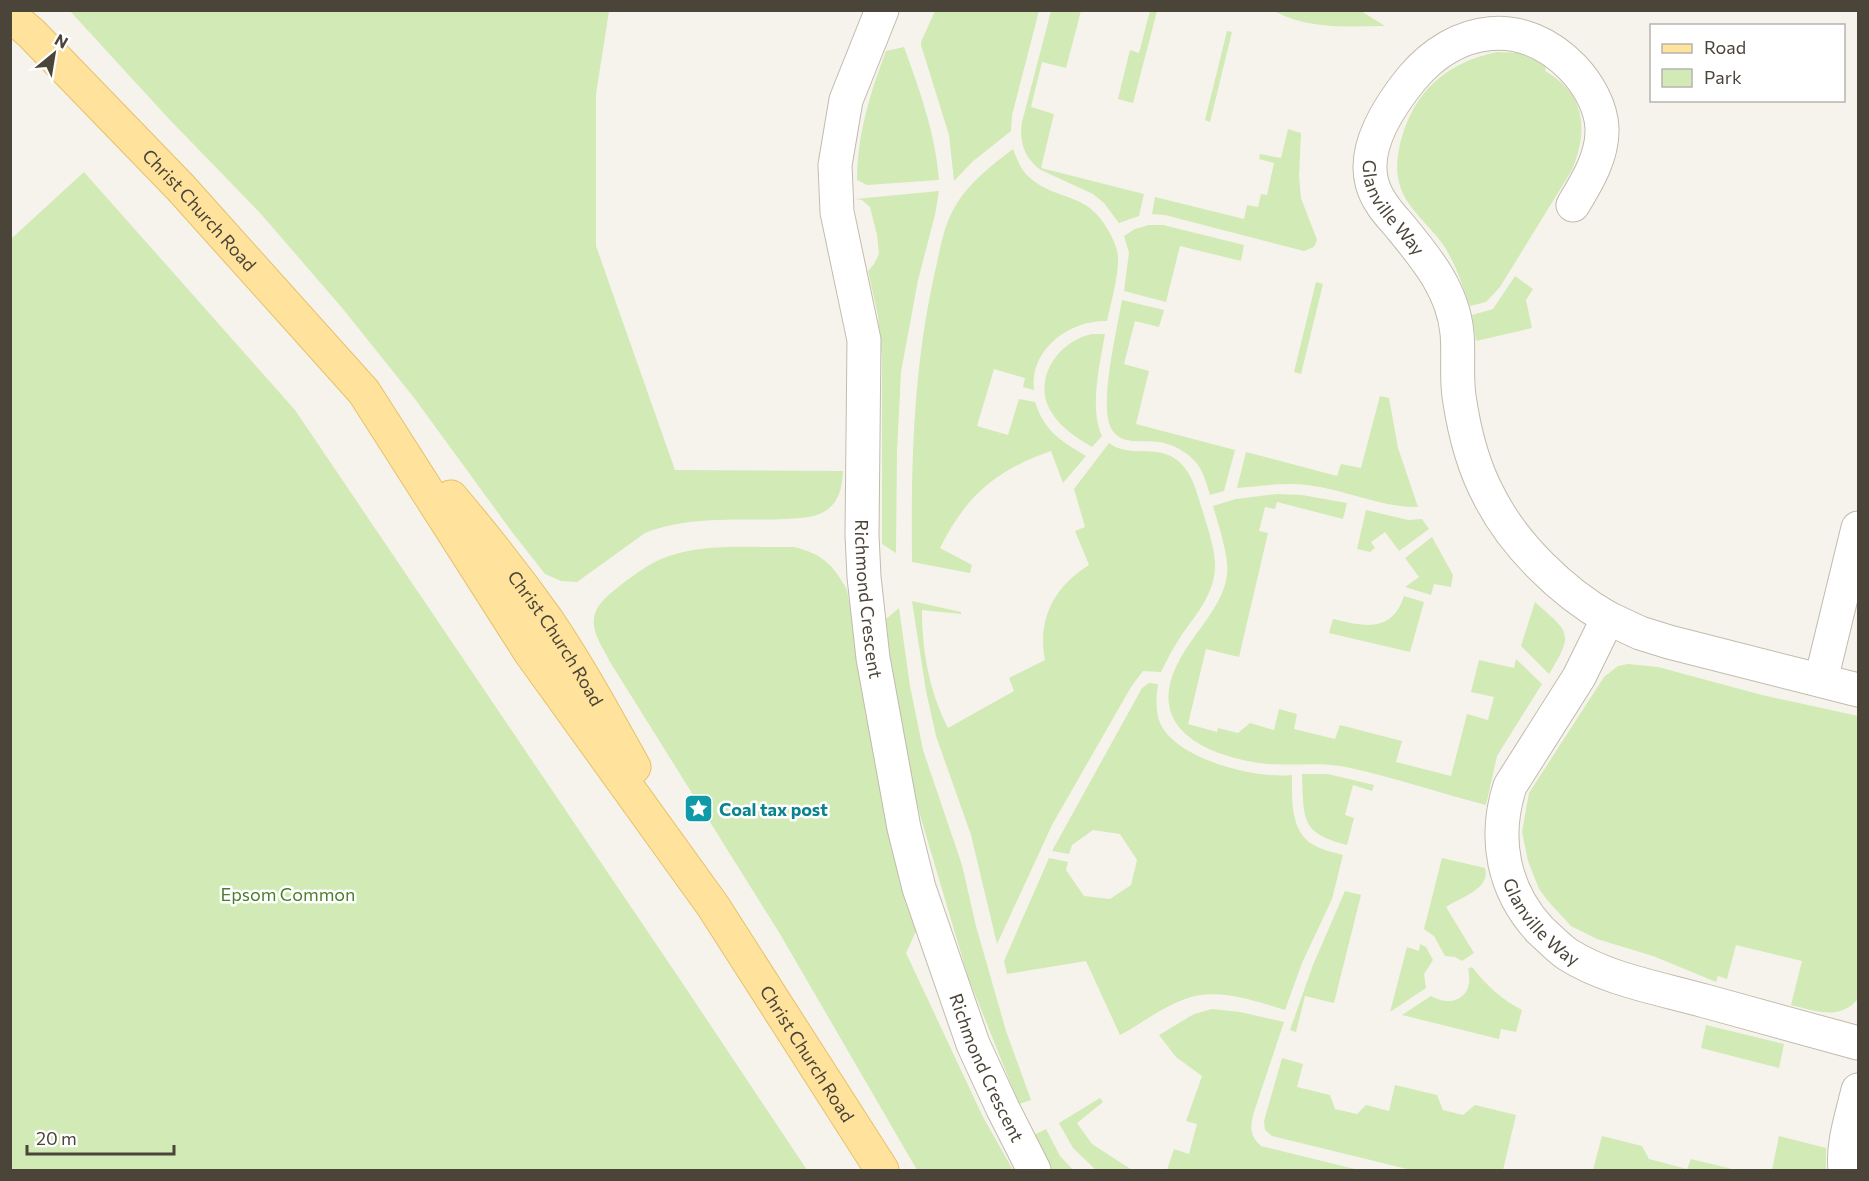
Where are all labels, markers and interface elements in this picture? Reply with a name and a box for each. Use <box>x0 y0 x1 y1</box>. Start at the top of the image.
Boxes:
north arrow <box>24 24 84 84</box>
legend <box>1650 24 1845 102</box>
text: N <box>52 29 72 52</box>
text: Road <box>1704 36 1746 58</box>
text: Park <box>1704 66 1742 88</box>
street label: Christ Church Road <box>138 144 261 275</box>
street label: Glanville Way <box>1359 160 1430 259</box>
street label: Richmond Crescent <box>851 519 888 680</box>
street label: Christ Church Road <box>503 566 608 710</box>
place icon: Coal tax post <box>682 793 714 825</box>
place label: Coal tax post <box>719 798 828 820</box>
street label: Glanville Way <box>1499 875 1584 970</box>
park label: Epsom Common <box>221 883 355 905</box>
street label: Christ Church Road <box>756 981 859 1126</box>
street label: Richmond Crescent <box>945 990 1029 1145</box>
scale bar <box>27 1118 174 1156</box>
text: 20 m <box>36 1127 77 1149</box>

